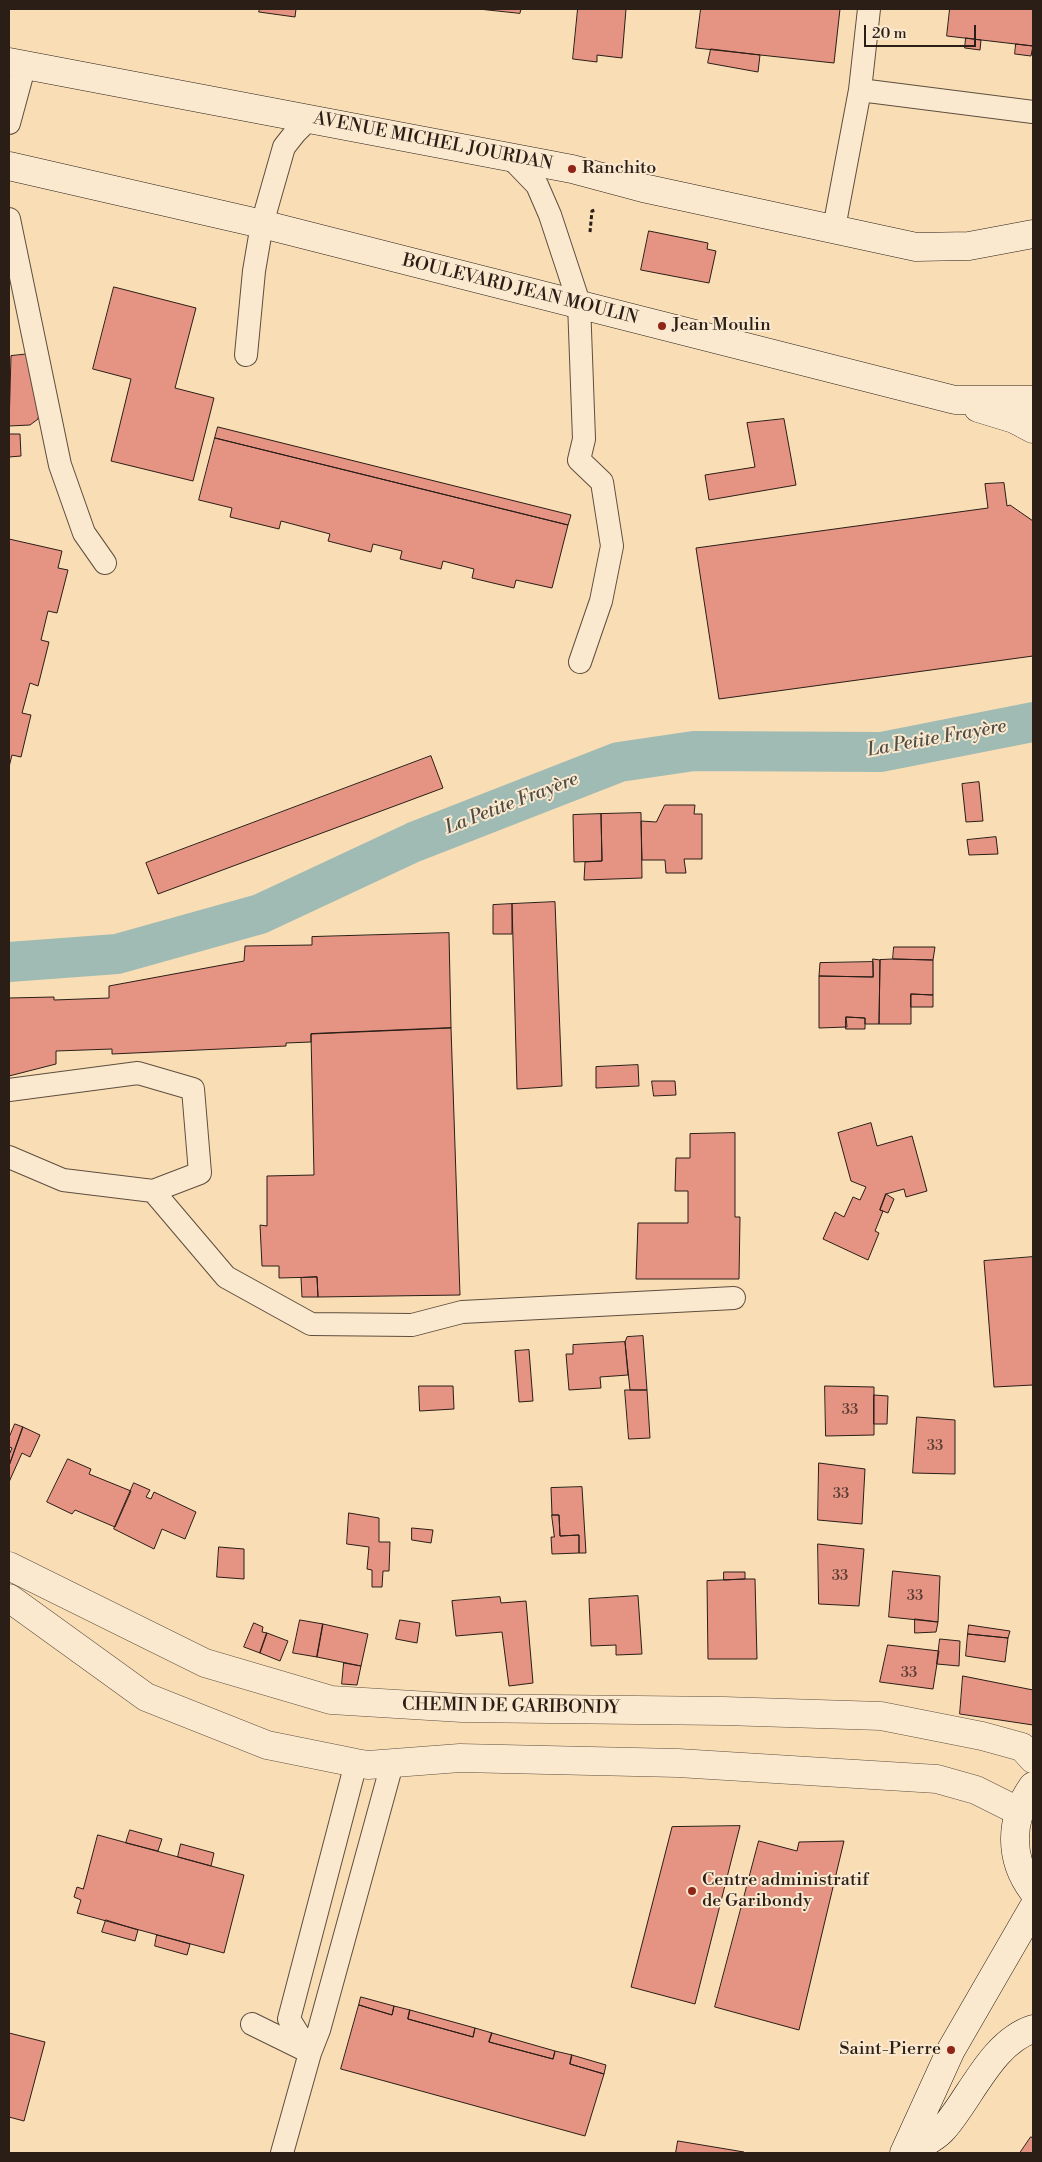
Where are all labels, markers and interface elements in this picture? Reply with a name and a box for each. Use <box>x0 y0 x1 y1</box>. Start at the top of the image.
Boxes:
scale bar <box>867 15 980 47</box>
text: 20 m <box>872 24 907 43</box>
street label: AVENUE MICHEL JOURDAN <box>312 108 554 176</box>
place label: Ranchito <box>582 158 656 180</box>
marker: Ranchito <box>566 163 578 175</box>
street label: BOULEVARD JEAN MOULIN <box>400 250 640 330</box>
place label: Jean Moulin <box>672 315 771 337</box>
marker: Jean Moulin <box>656 320 668 332</box>
water label: La Petite Frayère <box>866 716 1008 762</box>
water label: La Petite Frayère <box>442 768 582 840</box>
house number: 33 <box>842 1401 858 1419</box>
house number: 33 <box>927 1437 943 1455</box>
house number: 33 <box>833 1485 849 1503</box>
house number: 33 <box>832 1567 848 1585</box>
house number: 33 <box>907 1587 923 1605</box>
house number: 33 <box>901 1664 917 1682</box>
street label: CHEMIN DE GARIBONDY <box>402 1694 620 1720</box>
place label: Centre administratif de Garibondy <box>702 1870 869 1912</box>
marker: Centre administratif de Garibondy <box>686 1885 698 1897</box>
place label: Saint-Pierre <box>839 2039 941 2061</box>
marker: Saint-Pierre <box>945 2044 957 2056</box>

